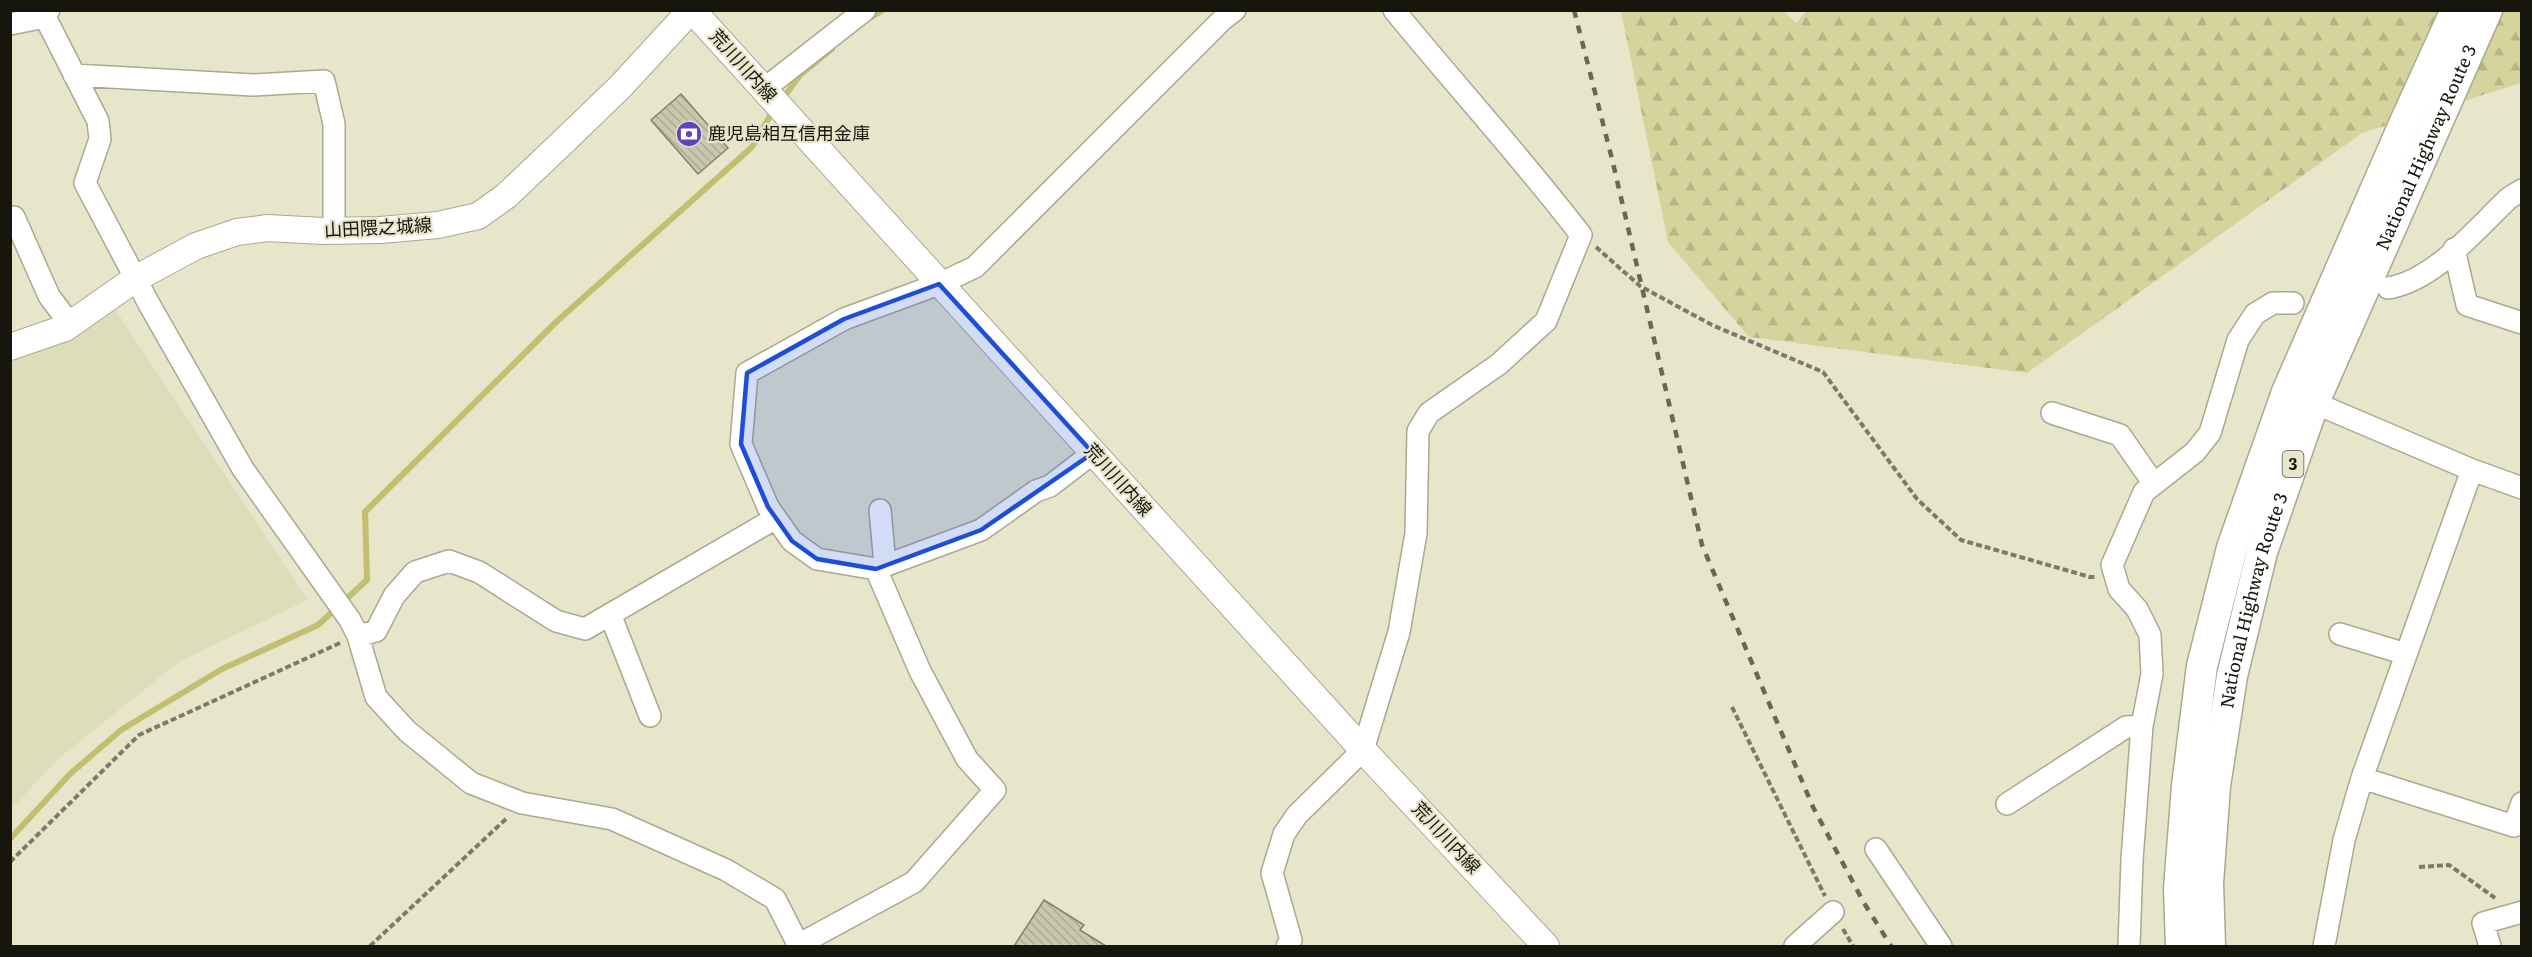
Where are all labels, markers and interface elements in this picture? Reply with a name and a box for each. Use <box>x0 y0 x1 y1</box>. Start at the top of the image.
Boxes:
street label: 荒川川内線 <box>704 23 784 107</box>
street label: National Highway Route 3 <box>2368 40 2482 254</box>
bank icon: 鹿児島相互信用金庫 <box>674 119 704 149</box>
place label: 鹿児島相互信用金庫 <box>708 119 870 146</box>
street label: 山田隈之城線 <box>323 210 433 243</box>
street label: 荒川川内線 <box>1079 437 1159 521</box>
road number: 3 <box>2282 451 2304 477</box>
street label: National Highway Route 3 <box>2212 489 2294 710</box>
street label: 荒川川内線 <box>1407 795 1488 879</box>

